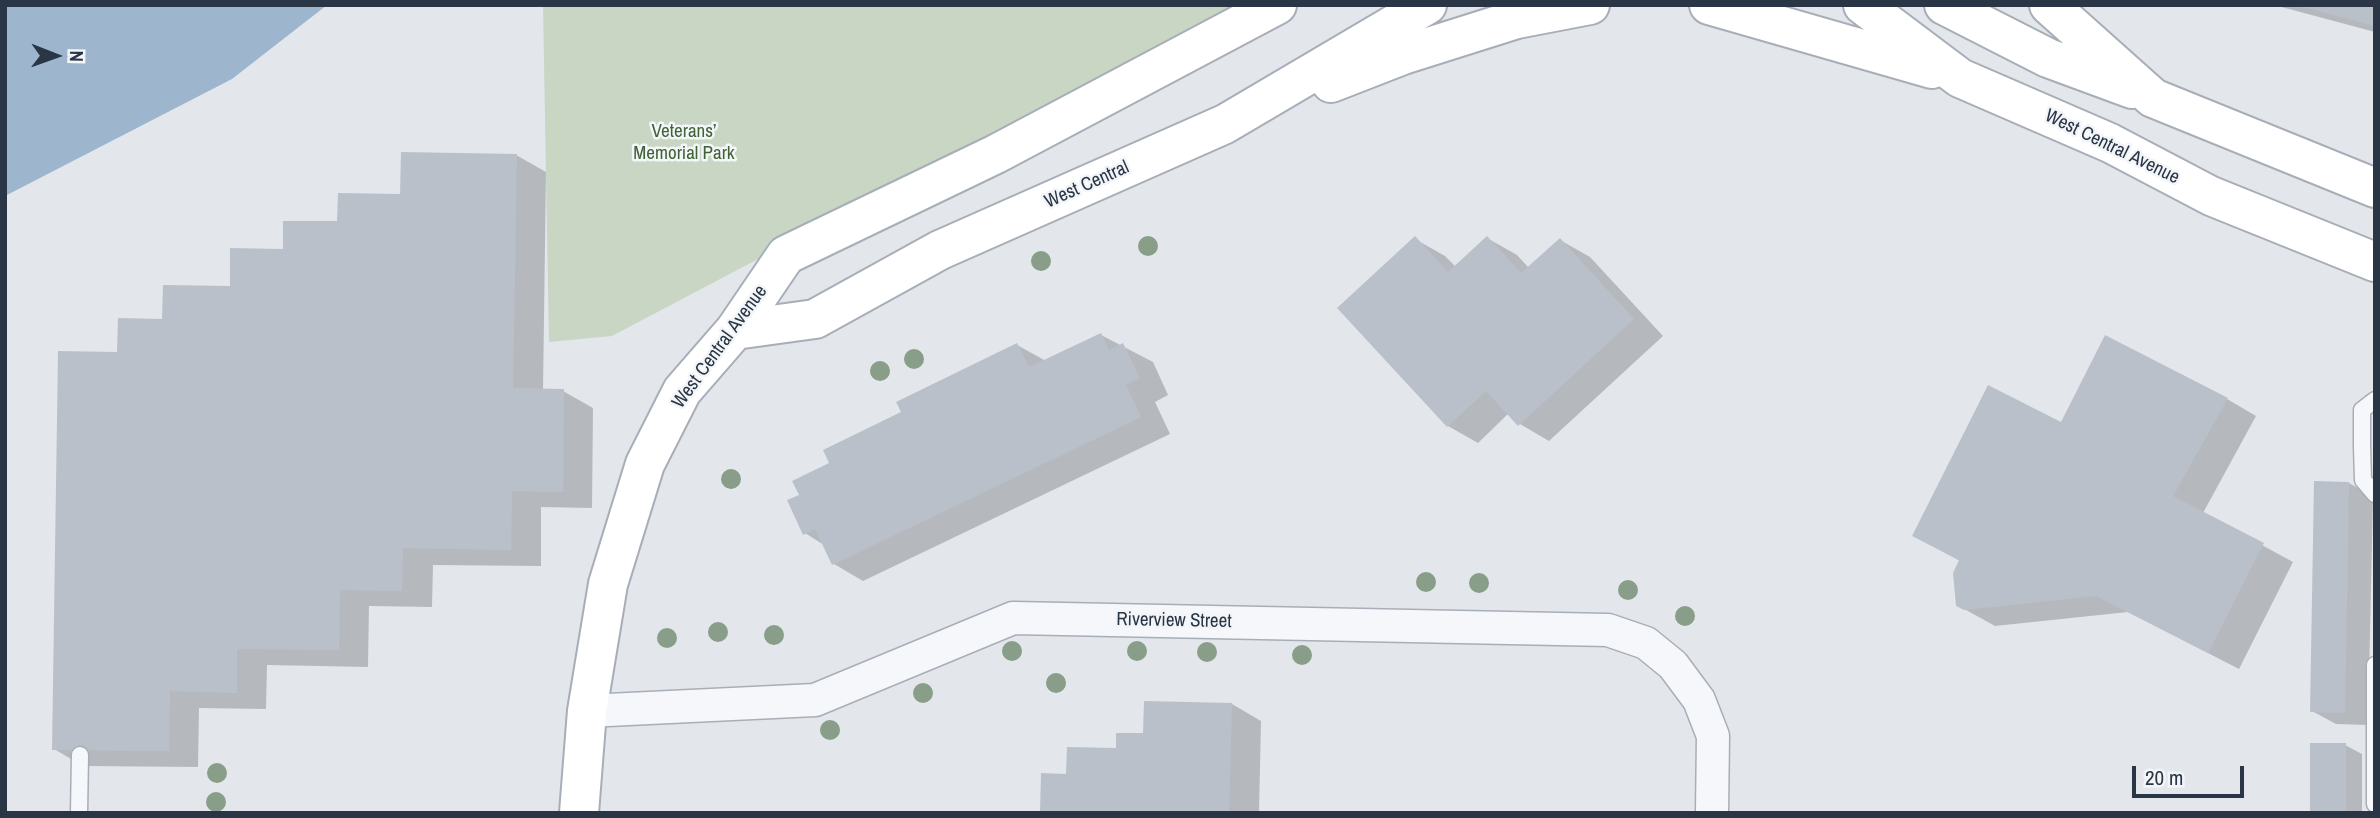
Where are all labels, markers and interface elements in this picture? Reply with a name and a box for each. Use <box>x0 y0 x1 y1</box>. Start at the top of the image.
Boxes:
north arrow <box>21 21 91 91</box>
text: N <box>64 51 90 62</box>
street label: West Central Avenue <box>2041 105 2183 189</box>
park label: Veterans’ Memorial Park <box>633 121 735 165</box>
street label: West Central <box>1041 156 1133 214</box>
street label: West Central Avenue <box>668 281 772 413</box>
street label: Riverview Street <box>1116 609 1232 633</box>
scale bar <box>2135 752 2247 796</box>
text: 20 m <box>2145 763 2183 792</box>

